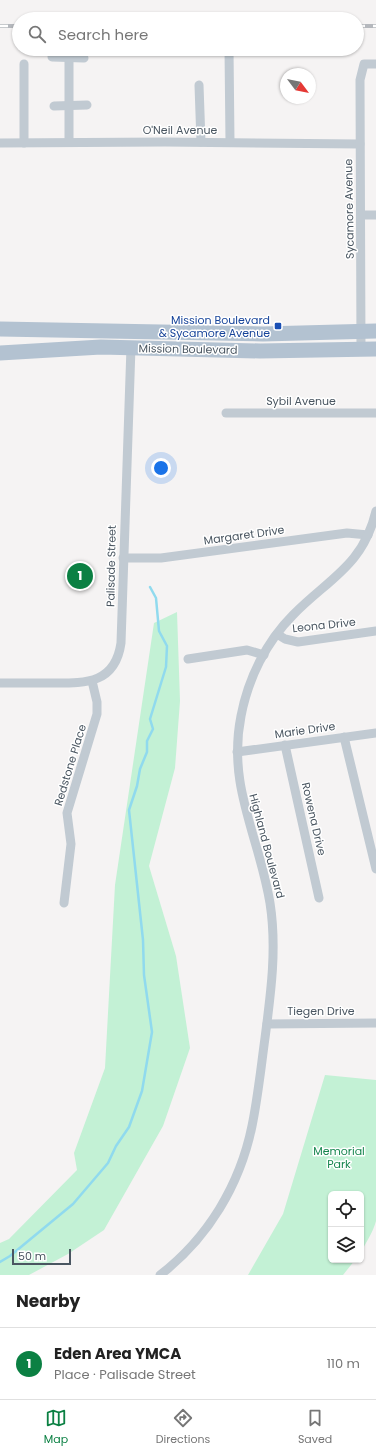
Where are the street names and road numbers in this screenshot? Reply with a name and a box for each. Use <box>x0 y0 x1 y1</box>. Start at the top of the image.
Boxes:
street label: O'Neil Avenue <box>143 122 217 138</box>
street label: Sycamore Avenue <box>340 159 358 259</box>
street label: Mission Boulevard <box>138 340 238 358</box>
street label: Sybil Avenue <box>266 393 336 409</box>
street label: Margaret Drive <box>203 521 286 549</box>
street label: Palisade Street <box>102 525 120 607</box>
street label: Leona Drive <box>292 614 357 636</box>
street label: Marie Drive <box>274 718 337 742</box>
street label: Redstone Place <box>50 722 90 808</box>
street label: Rowena Drive <box>298 781 330 857</box>
street label: Highland Boulevard <box>245 792 289 900</box>
street label: Tiegen Drive <box>287 1003 355 1019</box>

